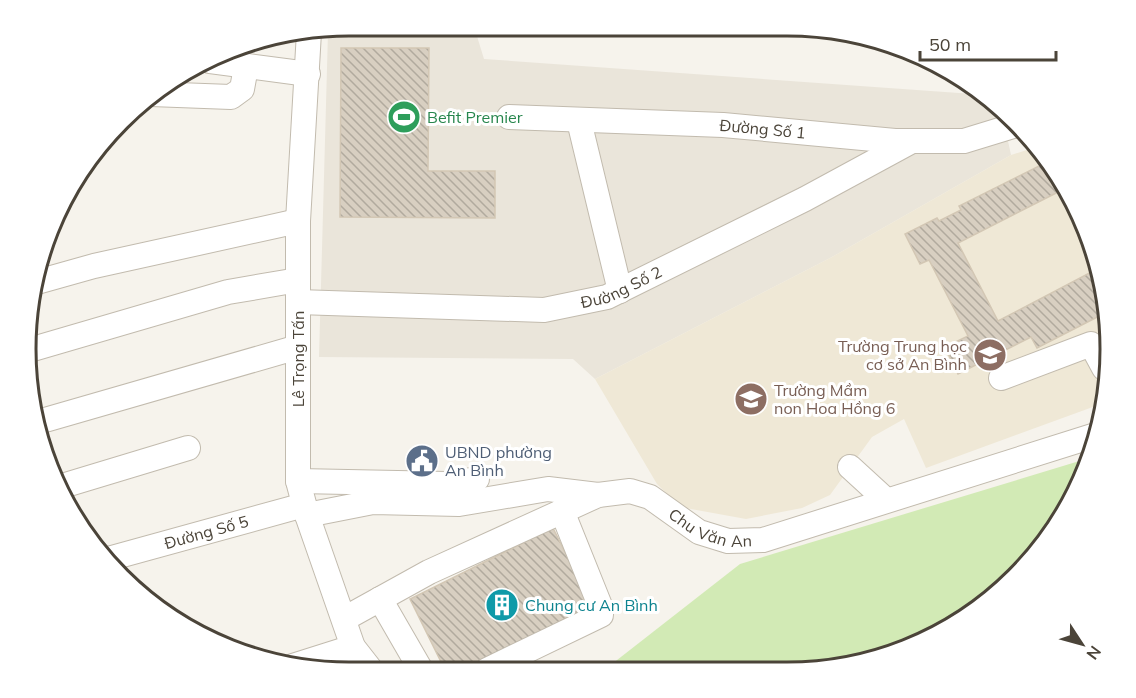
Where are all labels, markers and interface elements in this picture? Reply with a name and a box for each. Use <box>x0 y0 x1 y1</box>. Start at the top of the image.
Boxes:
scale bar <box>920 24 1056 62</box>
text: 50 m <box>929 33 971 56</box>
sports icon: Befit Premier <box>386 99 422 135</box>
place label: Befit Premier <box>427 107 523 127</box>
street label: Đường Số 1 <box>719 115 807 143</box>
street label: Đường Số 2 <box>579 262 665 312</box>
street label: Lê Trọng Tấn <box>288 311 308 407</box>
place label: Trường Trung học cơ sở An Bình <box>838 336 967 374</box>
school or university icon: Trường Trung học cơ sở An Bình <box>972 337 1008 373</box>
place label: Trường Mầm non Hoa Hồng 6 <box>774 380 895 418</box>
school or university icon: Trường Mầm non Hoa Hồng 6 <box>733 381 769 417</box>
place label: UBND phường An Bình <box>445 442 552 480</box>
public building icon: UBND phường An Bình <box>404 443 440 479</box>
street label: Chu Văn An <box>665 504 752 551</box>
street label: Đường Số 5 <box>162 511 251 553</box>
building icon: Chung cư An Bình <box>484 587 520 623</box>
place label: Chung cư An Bình <box>525 595 658 615</box>
north arrow <box>1052 614 1112 674</box>
text: N <box>1082 642 1106 664</box>

